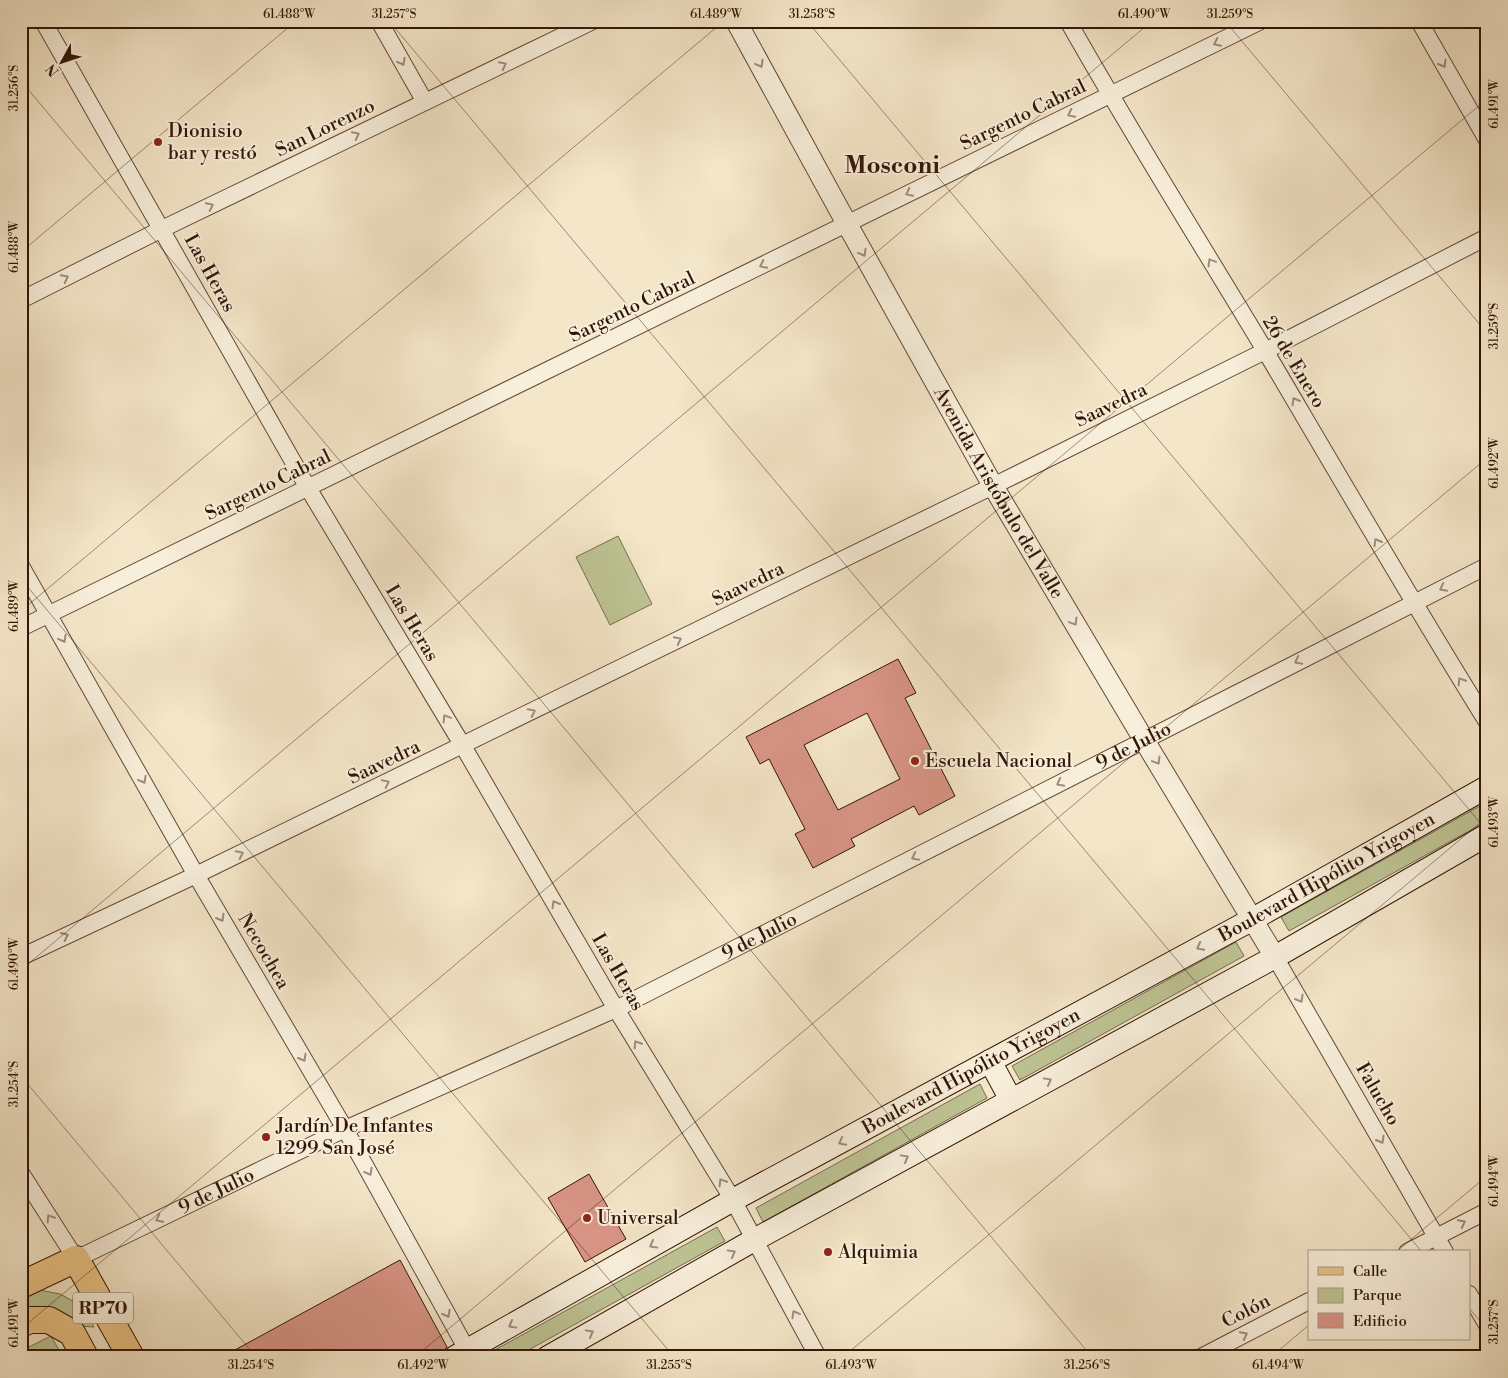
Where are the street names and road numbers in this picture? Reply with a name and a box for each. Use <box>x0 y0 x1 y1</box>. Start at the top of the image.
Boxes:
street label: Sargento Cabral <box>956 74 1090 156</box>
street label: San Lorenzo <box>271 94 379 162</box>
street label: Las Heras <box>179 230 241 316</box>
street label: Sargento Cabral <box>565 266 699 348</box>
street label: 26 de Enero <box>1257 312 1331 412</box>
street label: Saavedra <box>1071 377 1151 433</box>
street label: Avenida Aristóbulo del Valle <box>928 382 1069 603</box>
street label: Sargento Cabral <box>201 444 335 526</box>
street label: Saavedra <box>708 556 788 612</box>
street label: Las Heras <box>380 580 444 666</box>
street label: 9 de Julio <box>1092 717 1175 775</box>
street label: Saavedra <box>344 734 424 790</box>
street label: Boulevard Hipólito Yrigoyen <box>1213 807 1439 948</box>
street label: 9 de Julio <box>718 907 801 965</box>
street label: Necochea <box>233 909 296 994</box>
street label: Las Heras <box>586 929 650 1015</box>
street label: Boulevard Hipólito Yrigoyen <box>857 1003 1084 1140</box>
street label: Falucho <box>1350 1058 1406 1130</box>
street label: 9 de Julio <box>175 1163 258 1220</box>
street label: Colón <box>1218 1289 1274 1333</box>
road number: RP70 <box>73 1292 133 1324</box>

